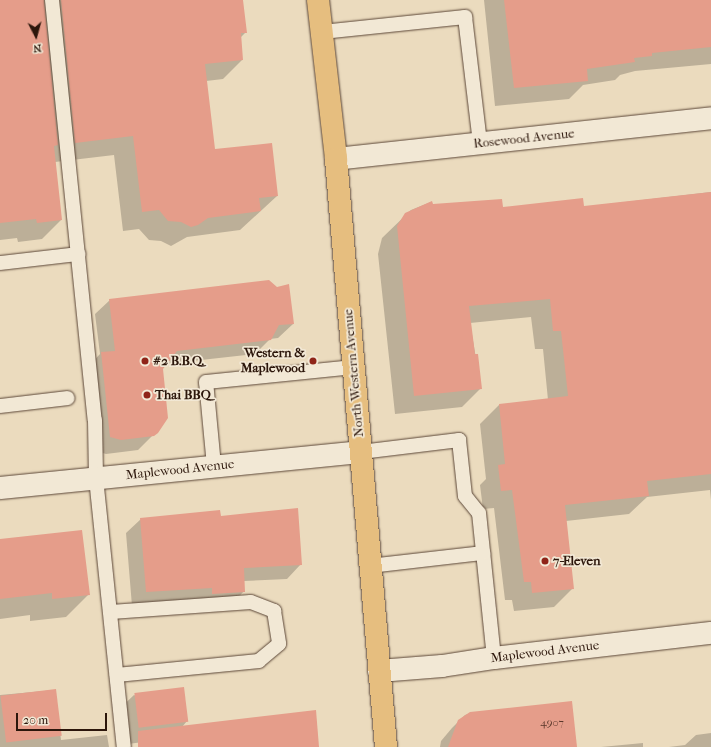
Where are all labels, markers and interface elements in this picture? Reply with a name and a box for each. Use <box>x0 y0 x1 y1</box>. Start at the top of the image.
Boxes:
north arrow <box>16 16 56 56</box>
text: N <box>32 42 42 55</box>
street label: Rosewood Avenue <box>473 126 575 152</box>
street label: North Western Avenue <box>341 308 367 438</box>
place label: Western & Maplewood <box>241 346 305 377</box>
place label: #2 B.B.Q. <box>153 353 204 369</box>
marker: #2 B.B.Q. <box>140 356 150 366</box>
marker: Western & Maplewood <box>308 356 318 366</box>
place label: Thai BBQ <box>155 387 211 403</box>
marker: Thai BBQ <box>142 390 152 400</box>
street label: Maplewood Avenue <box>125 457 235 483</box>
place label: 7-Eleven <box>553 553 601 569</box>
marker: 7-Eleven <box>540 556 550 566</box>
street label: Maplewood Avenue <box>490 638 600 666</box>
scale bar <box>18 705 109 731</box>
text: 20 m <box>23 713 48 727</box>
house number: 4907 <box>540 716 564 730</box>

